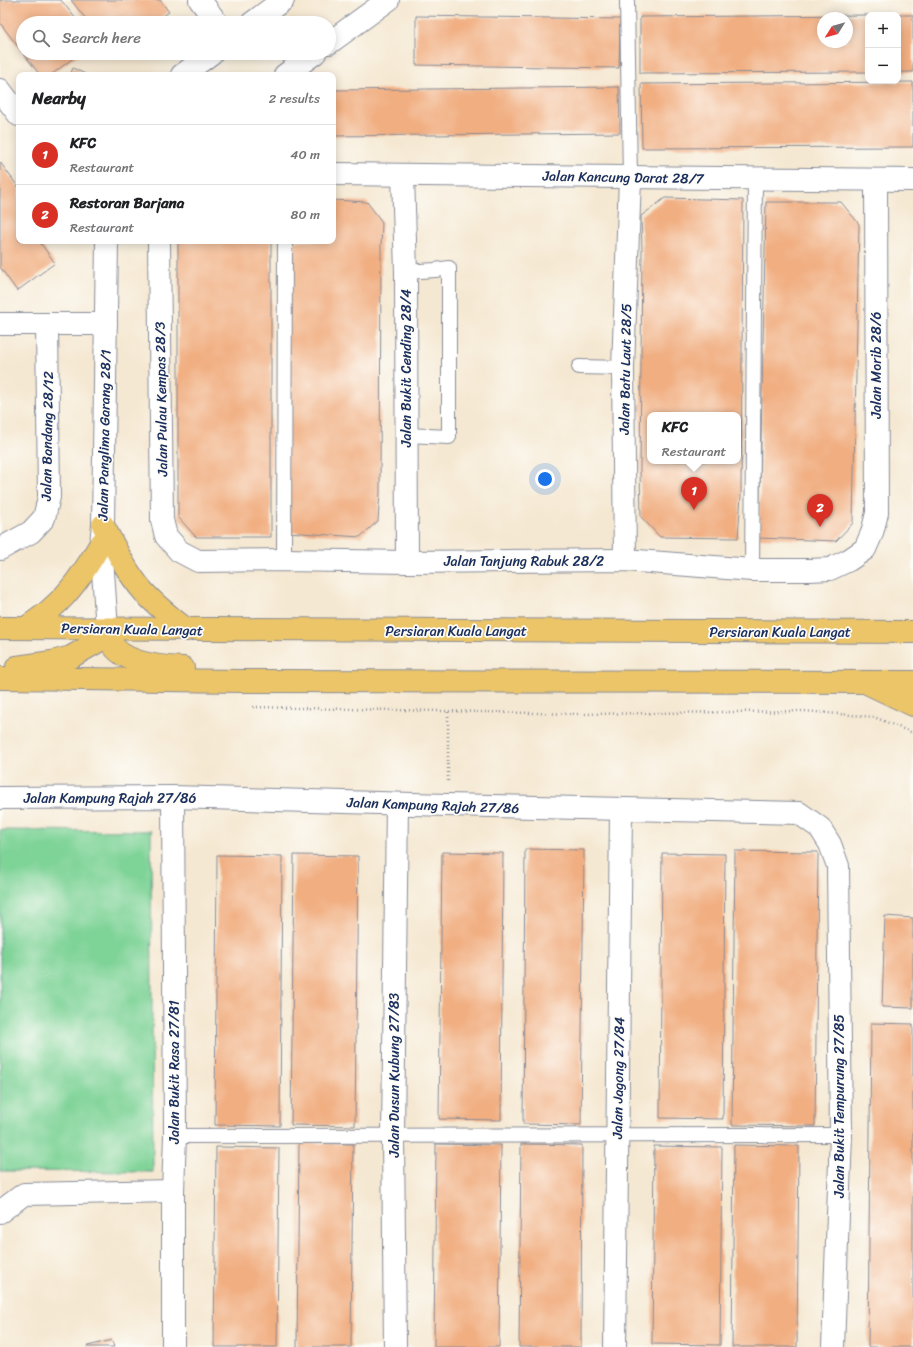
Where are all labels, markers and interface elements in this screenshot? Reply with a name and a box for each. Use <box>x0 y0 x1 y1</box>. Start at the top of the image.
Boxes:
north arrow <box>817 12 853 48</box>
map controls <box>865 12 901 84</box>
button: + <box>865 12 901 48</box>
search box <box>16 16 336 60</box>
text: Search here <box>62 25 141 51</box>
icon: search <box>30 27 52 49</box>
button: − <box>865 48 901 84</box>
text: Nearby <box>32 83 86 113</box>
text: 2 results <box>269 87 320 110</box>
text: KFC <box>70 130 96 156</box>
text: 1 <box>42 143 48 166</box>
text: 40 m <box>290 143 320 166</box>
text: Restaurant <box>70 156 134 179</box>
street label: Jalan Kancung Darat 28/7 <box>541 164 705 191</box>
text: Restoran Barjana <box>70 190 184 216</box>
text: 2 <box>41 203 49 226</box>
text: 80 m <box>291 203 320 226</box>
text: Restaurant <box>70 216 134 239</box>
street label: Jalan Bukit Cending 28/4 <box>394 289 419 448</box>
street label: Jalan Batu Laut 28/5 <box>612 303 639 436</box>
street label: Jalan Morib 28/6 <box>864 311 889 420</box>
street label: Jalan Pulau Kempas 28/3 <box>148 321 175 477</box>
street label: Jalan Panglima Garang 28/1 <box>90 349 118 522</box>
street label: Jalan Bandang 28/12 <box>34 371 61 502</box>
popup <box>647 412 741 464</box>
text: KFC <box>662 414 688 440</box>
text: Restaurant <box>662 440 726 463</box>
your location <box>535 469 555 489</box>
pin: 1 <box>681 477 707 510</box>
pin: 2 <box>807 494 833 527</box>
street label: Jalan Tanjung Rabuk 28/2 <box>443 549 604 574</box>
street label: Persiaran Kuala Langat <box>61 616 203 643</box>
street label: Persiaran Kuala Langat <box>385 619 527 644</box>
street label: Persiaran Kuala Langat <box>709 620 851 645</box>
street label: Jalan Kampung Rajah 27/86 <box>23 786 196 811</box>
street label: Jalan Kampung Rajah 27/86 <box>345 790 520 821</box>
street label: Jalan Dusun Kubung 27/83 <box>382 992 407 1158</box>
street label: Jalan Bukit Rasa 27/81 <box>162 1000 187 1145</box>
street label: Jalan Bukit Tempurung 27/85 <box>827 1014 852 1199</box>
street label: Jalan Jagong 27/84 <box>605 1017 632 1140</box>

